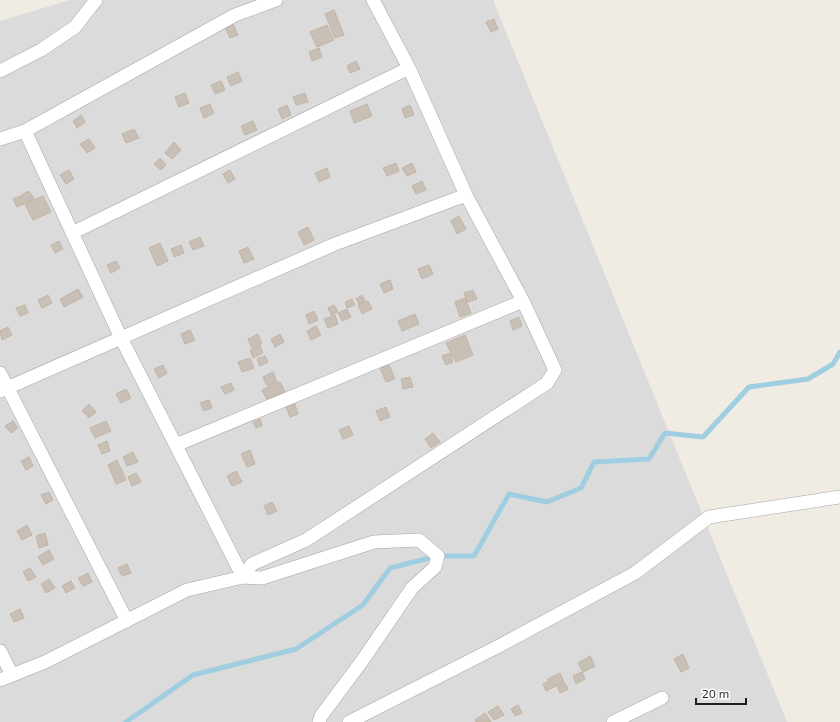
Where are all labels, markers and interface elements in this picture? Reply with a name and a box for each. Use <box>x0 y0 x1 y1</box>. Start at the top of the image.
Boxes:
scale bar <box>696 680 746 706</box>
text: 20 m <box>702 686 729 700</box>

